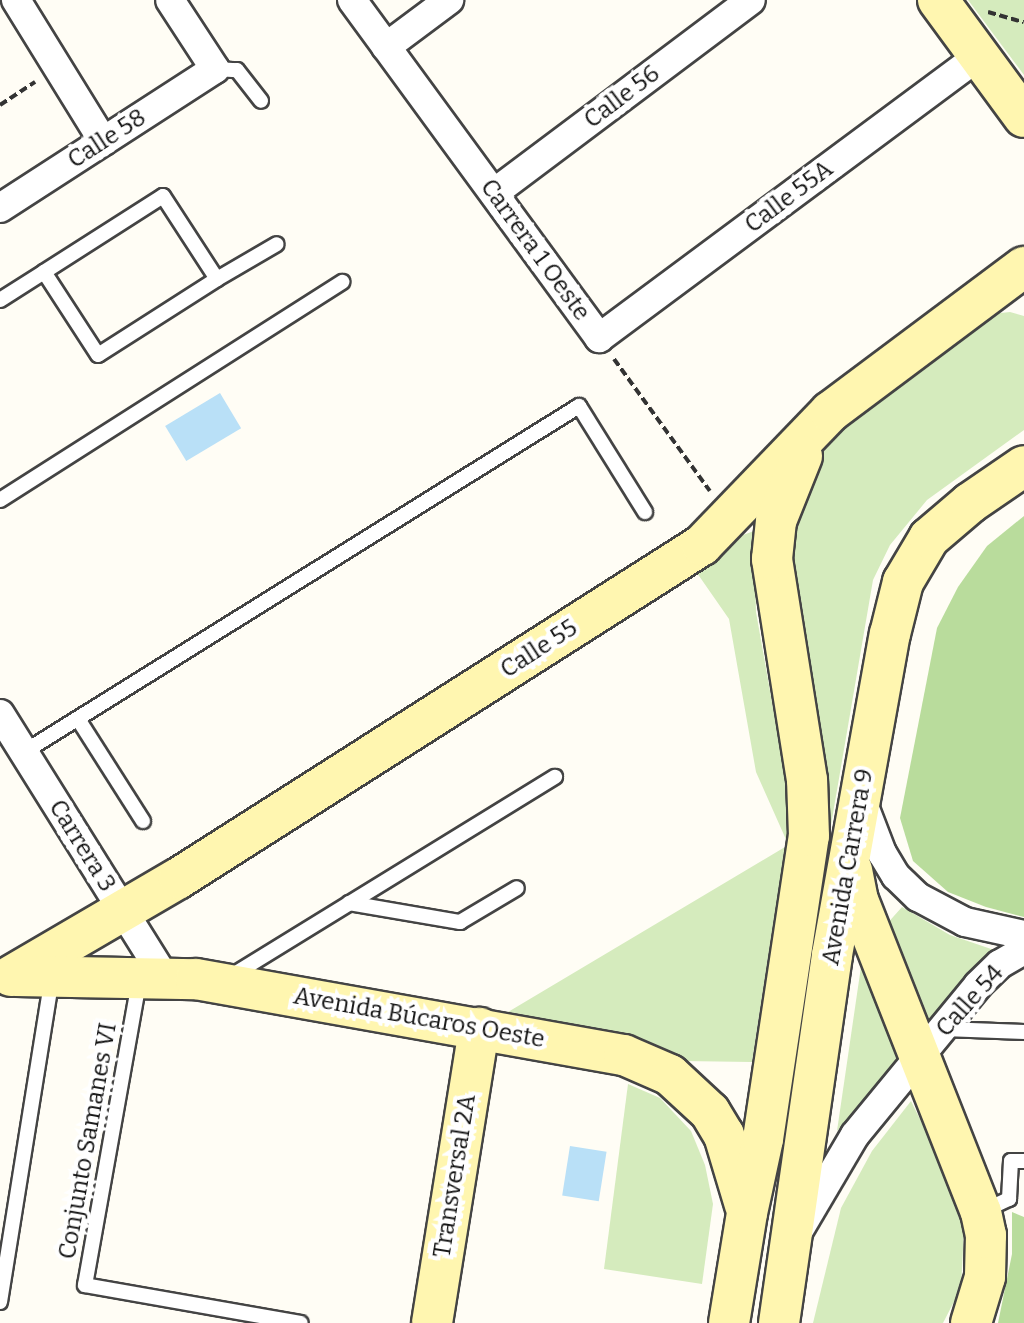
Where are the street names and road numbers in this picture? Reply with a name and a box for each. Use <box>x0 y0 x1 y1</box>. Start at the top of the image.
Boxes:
street label: Calle 56 <box>579 59 665 135</box>
street label: Calle 58 <box>63 103 151 175</box>
street label: Calle 55A <box>739 155 839 239</box>
street label: Carrera 1 Oeste <box>474 174 596 326</box>
street label: Calle 55 <box>495 614 583 684</box>
street label: Avenida Carrera 9 <box>817 767 879 967</box>
street label: Carrera 3 <box>42 795 122 897</box>
street label: Calle 54 <box>930 959 1010 1043</box>
street label: Avenida Búcaros Oeste <box>291 982 547 1054</box>
street label: Conjunto Samanes VI <box>53 1021 123 1261</box>
street label: Transversal 2A <box>428 1092 482 1260</box>

